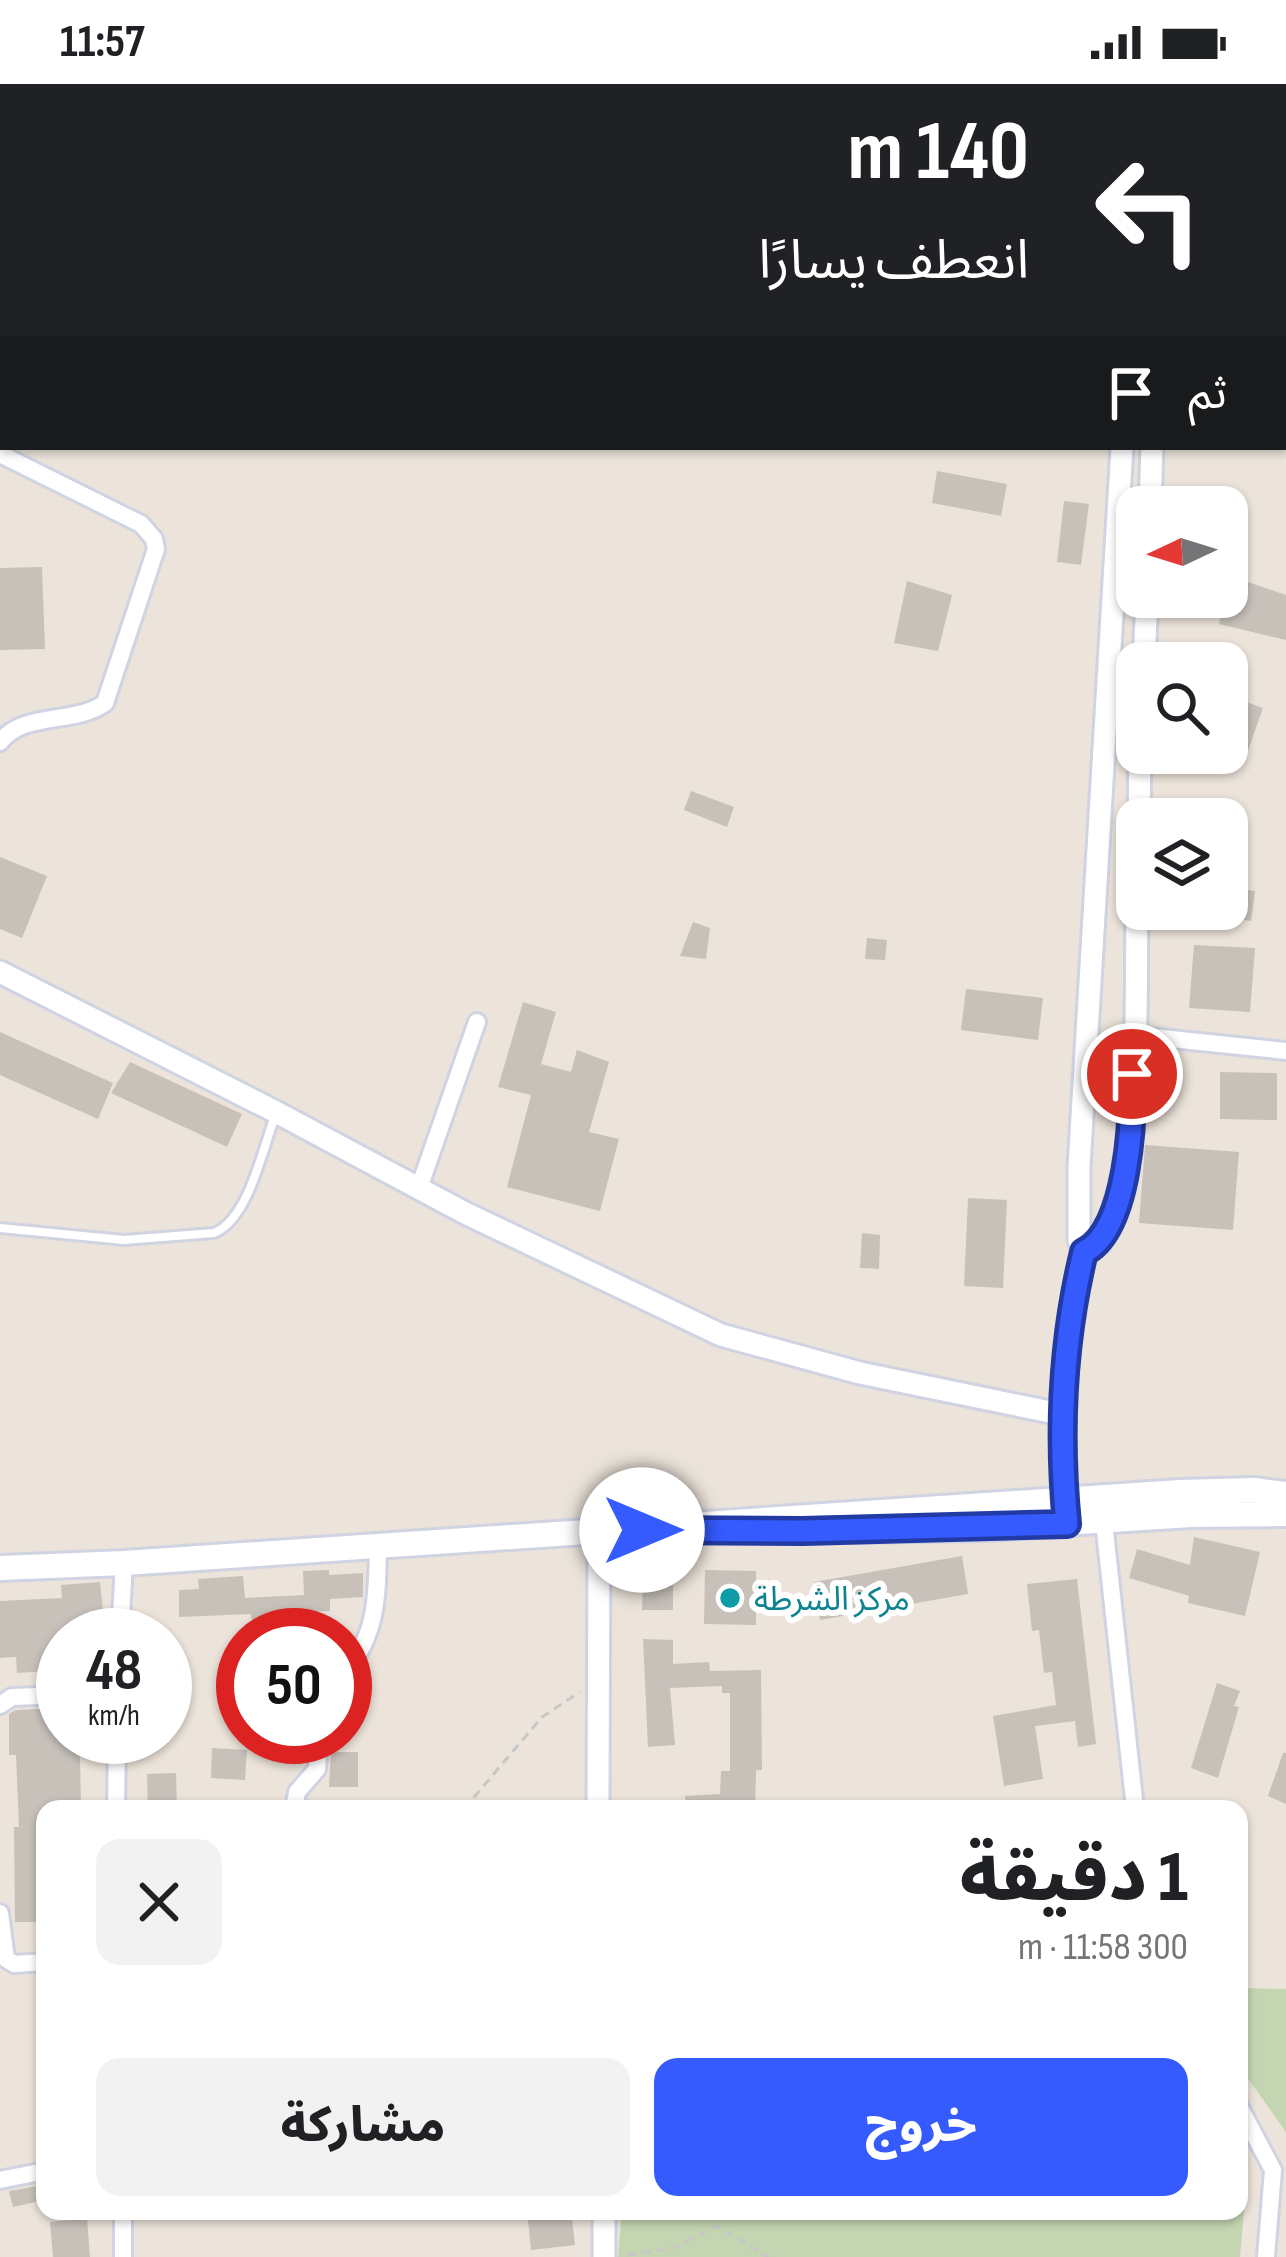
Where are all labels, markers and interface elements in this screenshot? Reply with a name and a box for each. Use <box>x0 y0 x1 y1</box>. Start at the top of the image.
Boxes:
text: 11:57 <box>60 15 145 70</box>
text: 140 m <box>848 102 1029 203</box>
icon: left <box>1071 132 1227 288</box>
text: انعطف يسارًا <box>758 229 1029 294</box>
icon: arrive <box>1098 360 1164 426</box>
text: ثم <box>1188 367 1227 422</box>
north arrow <box>1116 486 1248 618</box>
map controls <box>1116 486 1248 930</box>
button: search <box>1116 642 1248 774</box>
button: layers <box>1116 798 1248 930</box>
pin <box>1081 1023 1183 1125</box>
icon: arrive <box>1099 1041 1165 1107</box>
position arrow <box>579 1467 705 1593</box>
place label: مركز الشرطة <box>754 1580 910 1620</box>
marker: مركز الشرطة <box>717 1585 743 1611</box>
speed limit sign: 50 <box>216 1608 372 1764</box>
text: 48 <box>86 1635 142 1707</box>
text: km/h <box>88 1698 140 1734</box>
text: 1 دقيقة <box>959 1835 1188 1922</box>
button: close <box>96 1839 222 1965</box>
text: 300 m · 11:58 <box>1018 1924 1188 1971</box>
button: مشاركة <box>96 2058 630 2196</box>
button: خروج <box>654 2058 1188 2196</box>

